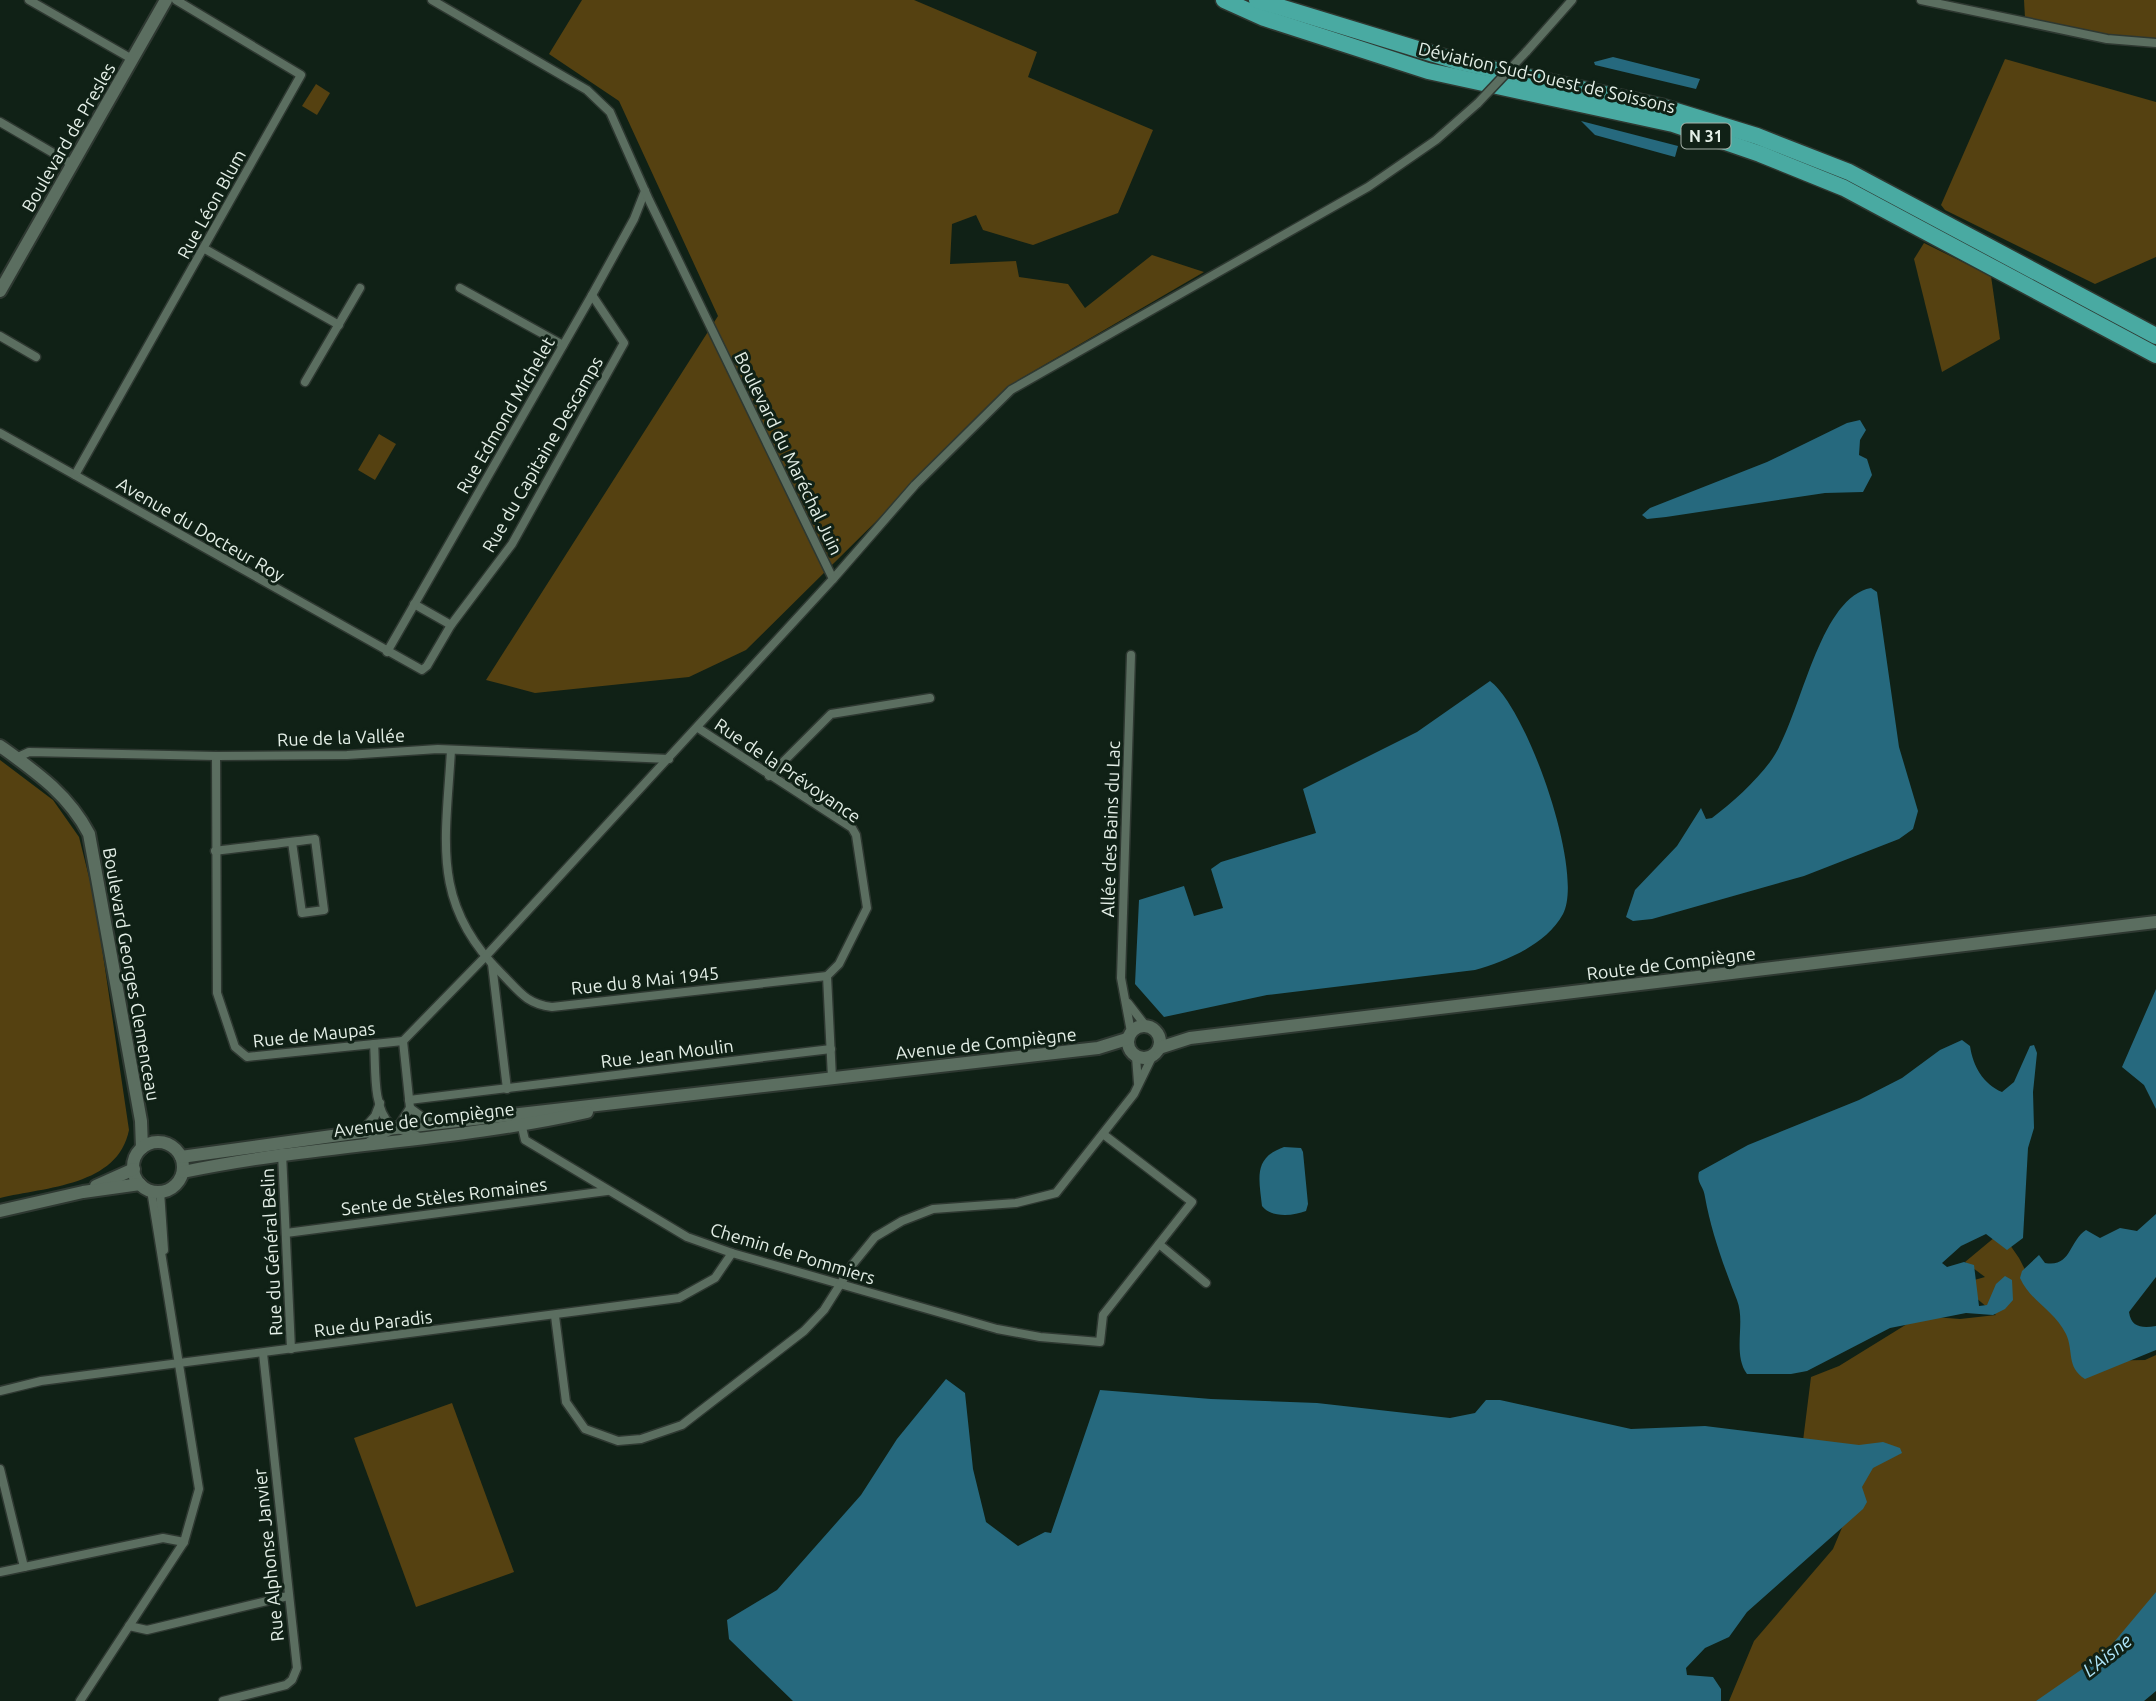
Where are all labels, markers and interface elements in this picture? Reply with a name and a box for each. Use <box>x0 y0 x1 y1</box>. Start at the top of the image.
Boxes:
street label: Déviation Sud-Ouest de Soissons <box>1416 38 1678 116</box>
street label: Boulevard de Presles <box>17 59 119 215</box>
road number: N 31 <box>1682 124 1730 148</box>
street label: Rue Léon Blum <box>173 146 249 262</box>
street label: Rue Edmond Michelet <box>452 333 558 497</box>
street label: Boulevard du Maréchal Juin <box>731 348 847 558</box>
street label: Rue du Capitaine Descamps <box>478 352 606 555</box>
street label: Avenue du Docteur Roy <box>114 473 288 585</box>
street label: Rue de la Prévoyance <box>711 714 865 826</box>
street label: Rue de la Vallée <box>277 725 405 749</box>
street label: Allée des Bains du Lac <box>1097 740 1123 918</box>
street label: Boulevard Georges Clemenceau <box>100 846 164 1102</box>
street label: Route de Compiègne <box>1585 943 1757 983</box>
street label: Rue du 8 Mai 1945 <box>570 962 720 998</box>
street label: Rue de Maupas <box>252 1018 376 1050</box>
street label: Avenue de Compiègne <box>895 1024 1077 1062</box>
street label: Rue Jean Moulin <box>599 1035 735 1071</box>
street label: Avenue de Compiègne <box>333 1098 515 1140</box>
street label: Rue du Général Belin <box>257 1167 285 1337</box>
street label: Sente de Stèles Romaines <box>340 1173 548 1219</box>
street label: Chemin de Pommiers <box>708 1218 878 1288</box>
street label: Rue du Paradis <box>313 1306 434 1340</box>
street label: Rue Alphonse Janvier <box>249 1467 287 1642</box>
water label: L'Aisne <box>2078 1629 2136 1681</box>

